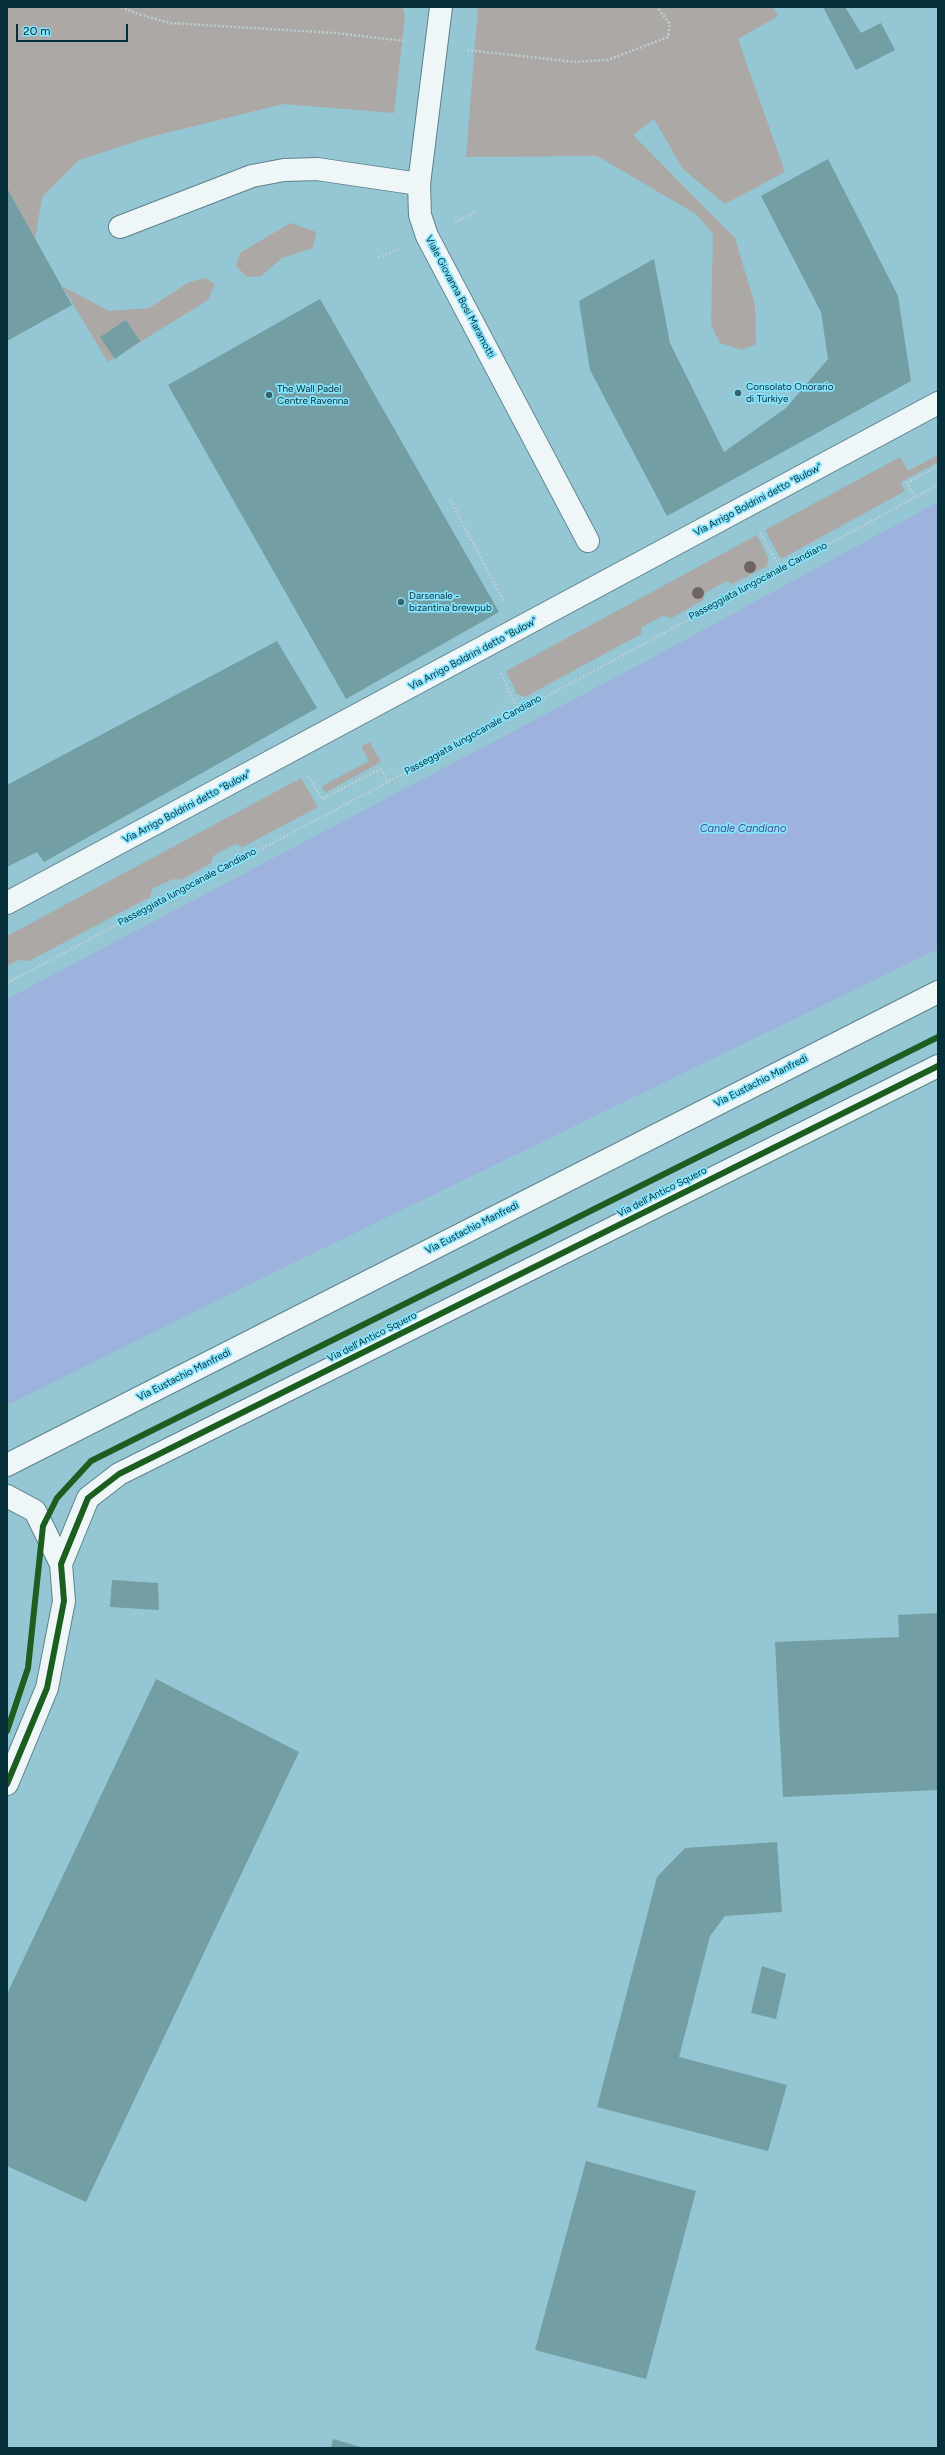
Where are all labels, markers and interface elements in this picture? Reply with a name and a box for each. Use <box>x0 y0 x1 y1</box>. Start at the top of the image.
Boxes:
scale bar <box>18 16 130 42</box>
text: 20 m <box>23 24 51 38</box>
street label: Viale Giovanna Bosi Maramotti <box>423 234 497 360</box>
place label: Consolato Onorario di Türkiye <box>746 381 833 404</box>
place label: The Wall Padel Centre Ravenna <box>277 383 348 406</box>
marker: Consolato Onorario di Türkiye <box>733 388 743 398</box>
marker: The Wall Padel Centre Ravenna <box>264 390 274 400</box>
street label: Via Arrigo Boldrini detto "Bulow" <box>692 461 824 539</box>
street label: Passeggiata lungocanale Candiano <box>687 539 829 623</box>
place label: Darsenale - bizantina brewpub <box>409 590 492 614</box>
marker: Darsenale - bizantina brewpub <box>396 597 406 607</box>
street label: Via Arrigo Boldrini detto "Bulow" <box>407 615 539 693</box>
street label: Passeggiata lungocanale Candiano <box>402 692 544 778</box>
street label: Via Arrigo Boldrini detto "Bulow" <box>121 768 253 846</box>
water label: Canale Candiano <box>700 822 786 836</box>
street label: Passeggiata lungocanale Candiano <box>116 845 258 929</box>
street label: Via Eustachio Manfredi <box>712 1052 810 1110</box>
street label: Via dell'Antico Squero <box>615 1164 709 1220</box>
street label: Via Eustachio Manfredi <box>423 1199 521 1257</box>
street label: Via dell'Antico Squero <box>325 1309 419 1365</box>
street label: Via Eustachio Manfredi <box>135 1346 233 1404</box>

